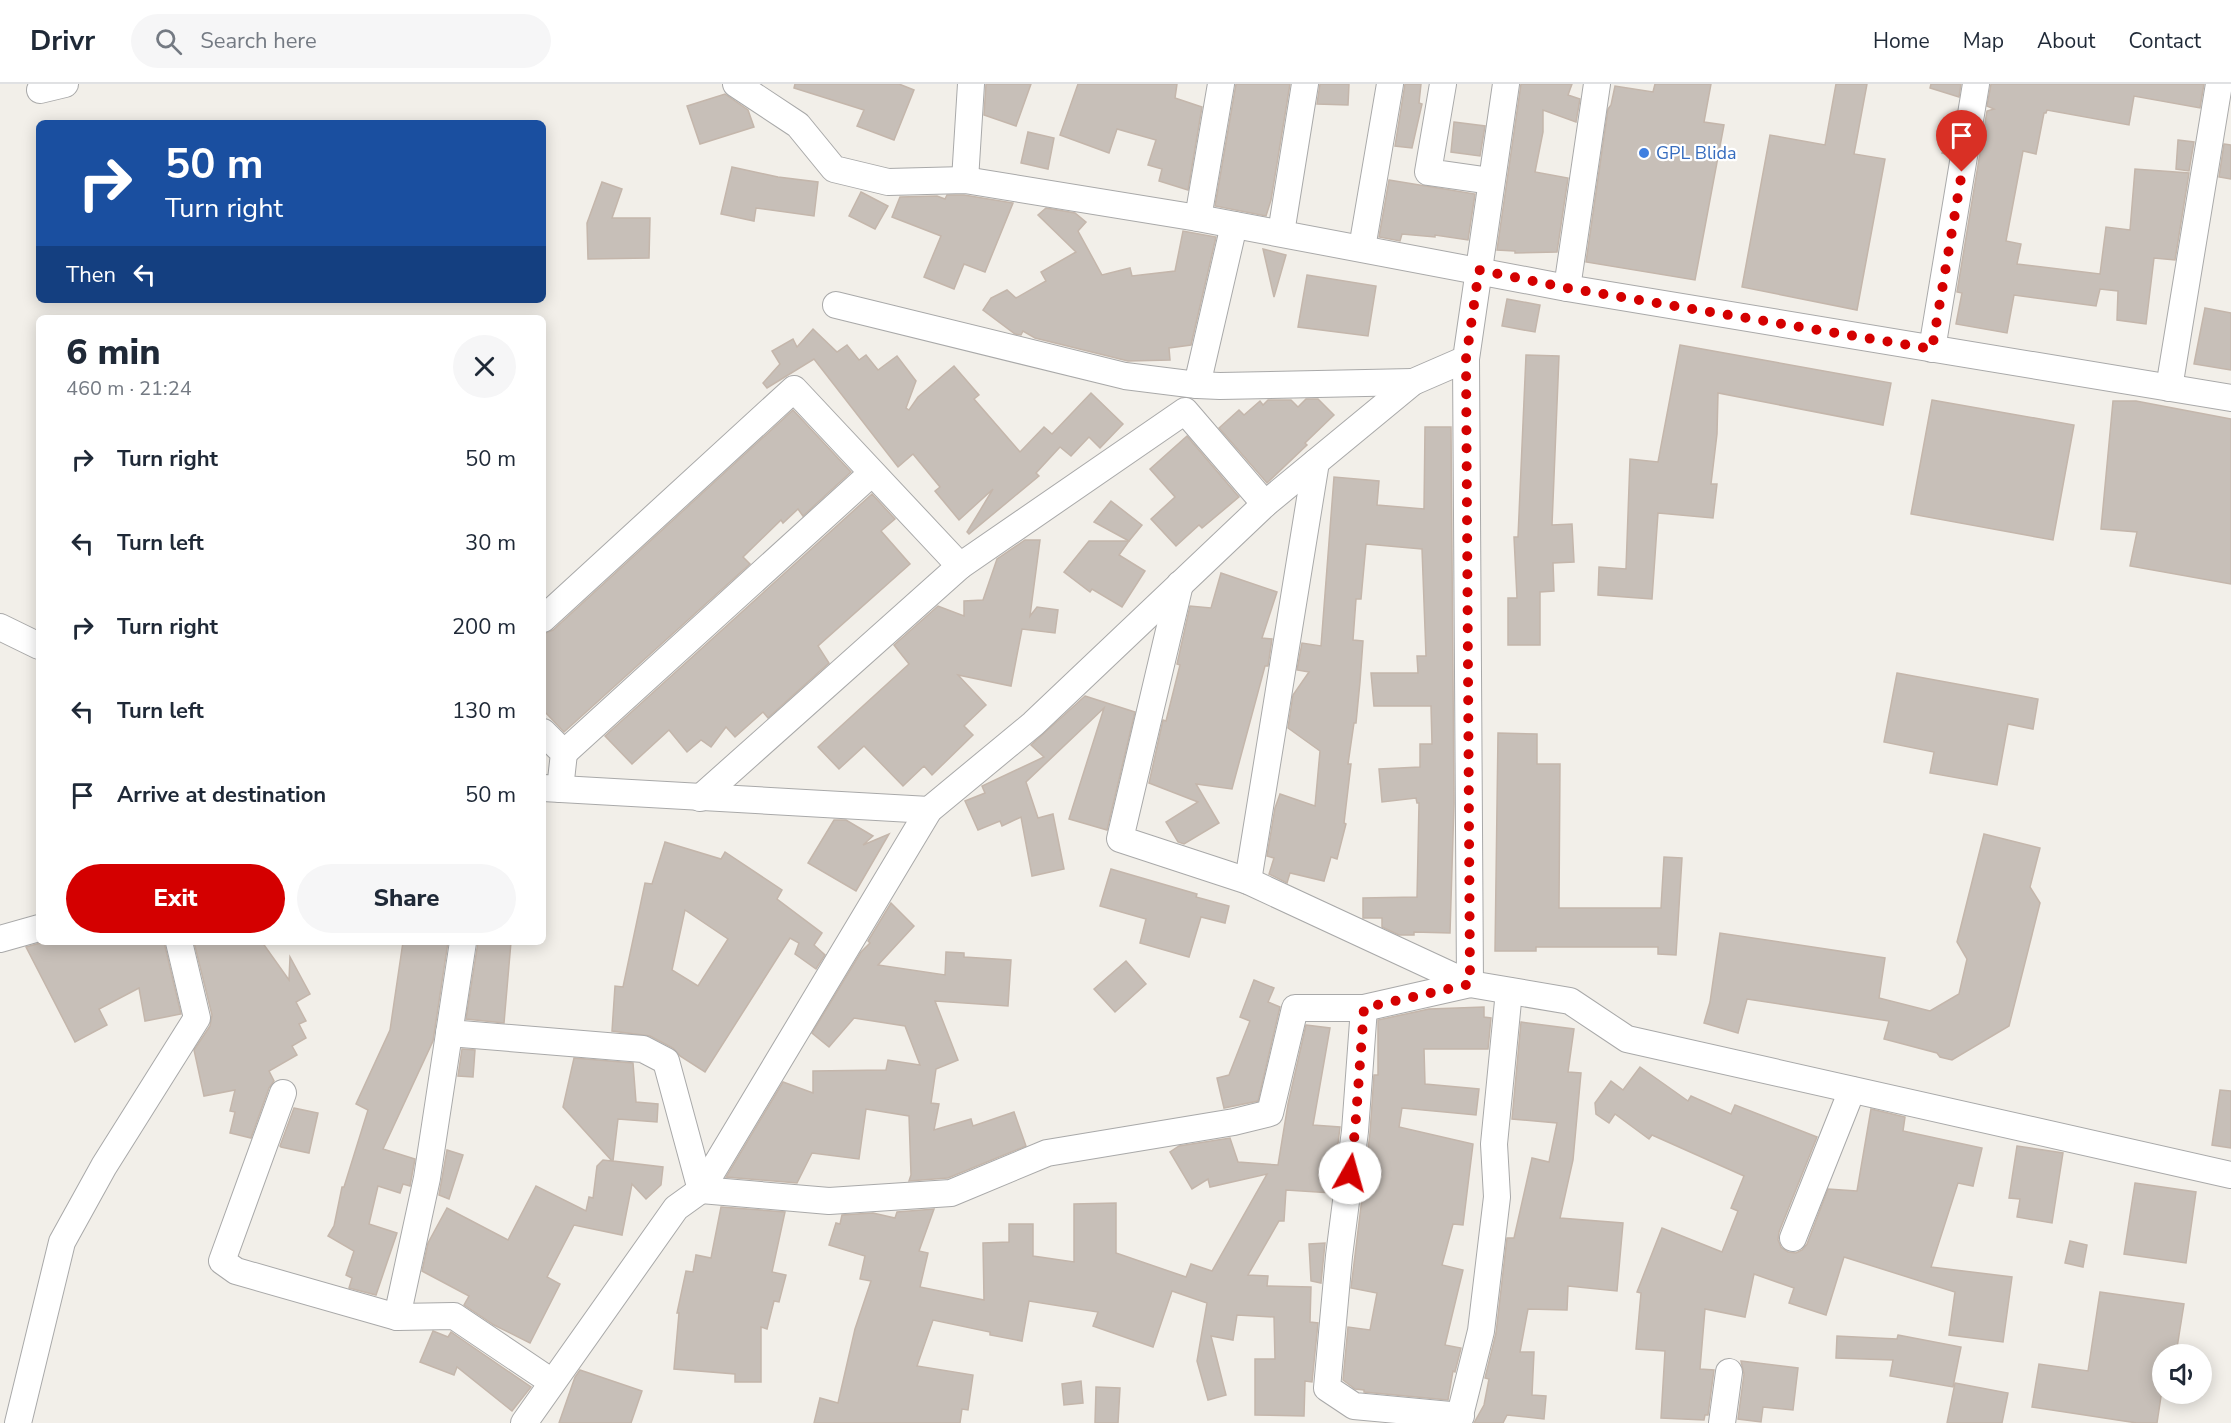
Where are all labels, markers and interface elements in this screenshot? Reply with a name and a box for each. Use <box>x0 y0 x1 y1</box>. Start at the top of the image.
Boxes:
search box <box>131 14 551 68</box>
text: Drivr <box>30 22 95 60</box>
icon: search <box>152 25 185 58</box>
text: Search here <box>200 26 317 56</box>
text: Home <box>1873 27 1930 55</box>
text: Map <box>1963 27 2004 55</box>
text: About <box>2037 27 2095 55</box>
text: Contact <box>2128 27 2201 55</box>
pin <box>1936 110 1987 172</box>
icon: arrive <box>1945 119 1978 152</box>
text: 50 m <box>165 136 264 193</box>
place label: GPL Blida <box>1656 141 1737 165</box>
icon: right <box>66 144 144 222</box>
marker: GPL Blida <box>1637 146 1651 160</box>
text: Turn right <box>165 190 283 227</box>
icon: left <box>128 258 161 291</box>
text: Then <box>66 260 116 290</box>
text: 6 min <box>66 328 161 377</box>
button: close <box>453 335 516 398</box>
text: 460 m · 21:24 <box>66 375 192 402</box>
icon: right <box>66 443 99 476</box>
text: Turn right <box>117 444 218 474</box>
text: 50 m <box>465 444 516 474</box>
icon: left <box>66 527 99 560</box>
text: Turn left <box>117 528 204 558</box>
text: 30 m <box>465 528 516 558</box>
icon: right <box>66 611 99 644</box>
text: Turn right <box>117 612 218 642</box>
text: 200 m <box>452 612 516 642</box>
icon: left <box>66 695 99 728</box>
text: Turn left <box>117 696 204 726</box>
text: 130 m <box>452 696 516 726</box>
icon: arrive <box>66 779 99 812</box>
text: Arrive at destination <box>117 780 326 810</box>
text: 50 m <box>465 780 516 810</box>
button: Exit <box>66 864 285 933</box>
button: Share <box>297 864 516 933</box>
position arrow <box>1318 1141 1382 1205</box>
map controls <box>2152 1344 2212 1404</box>
button: sound <box>2152 1344 2212 1404</box>

